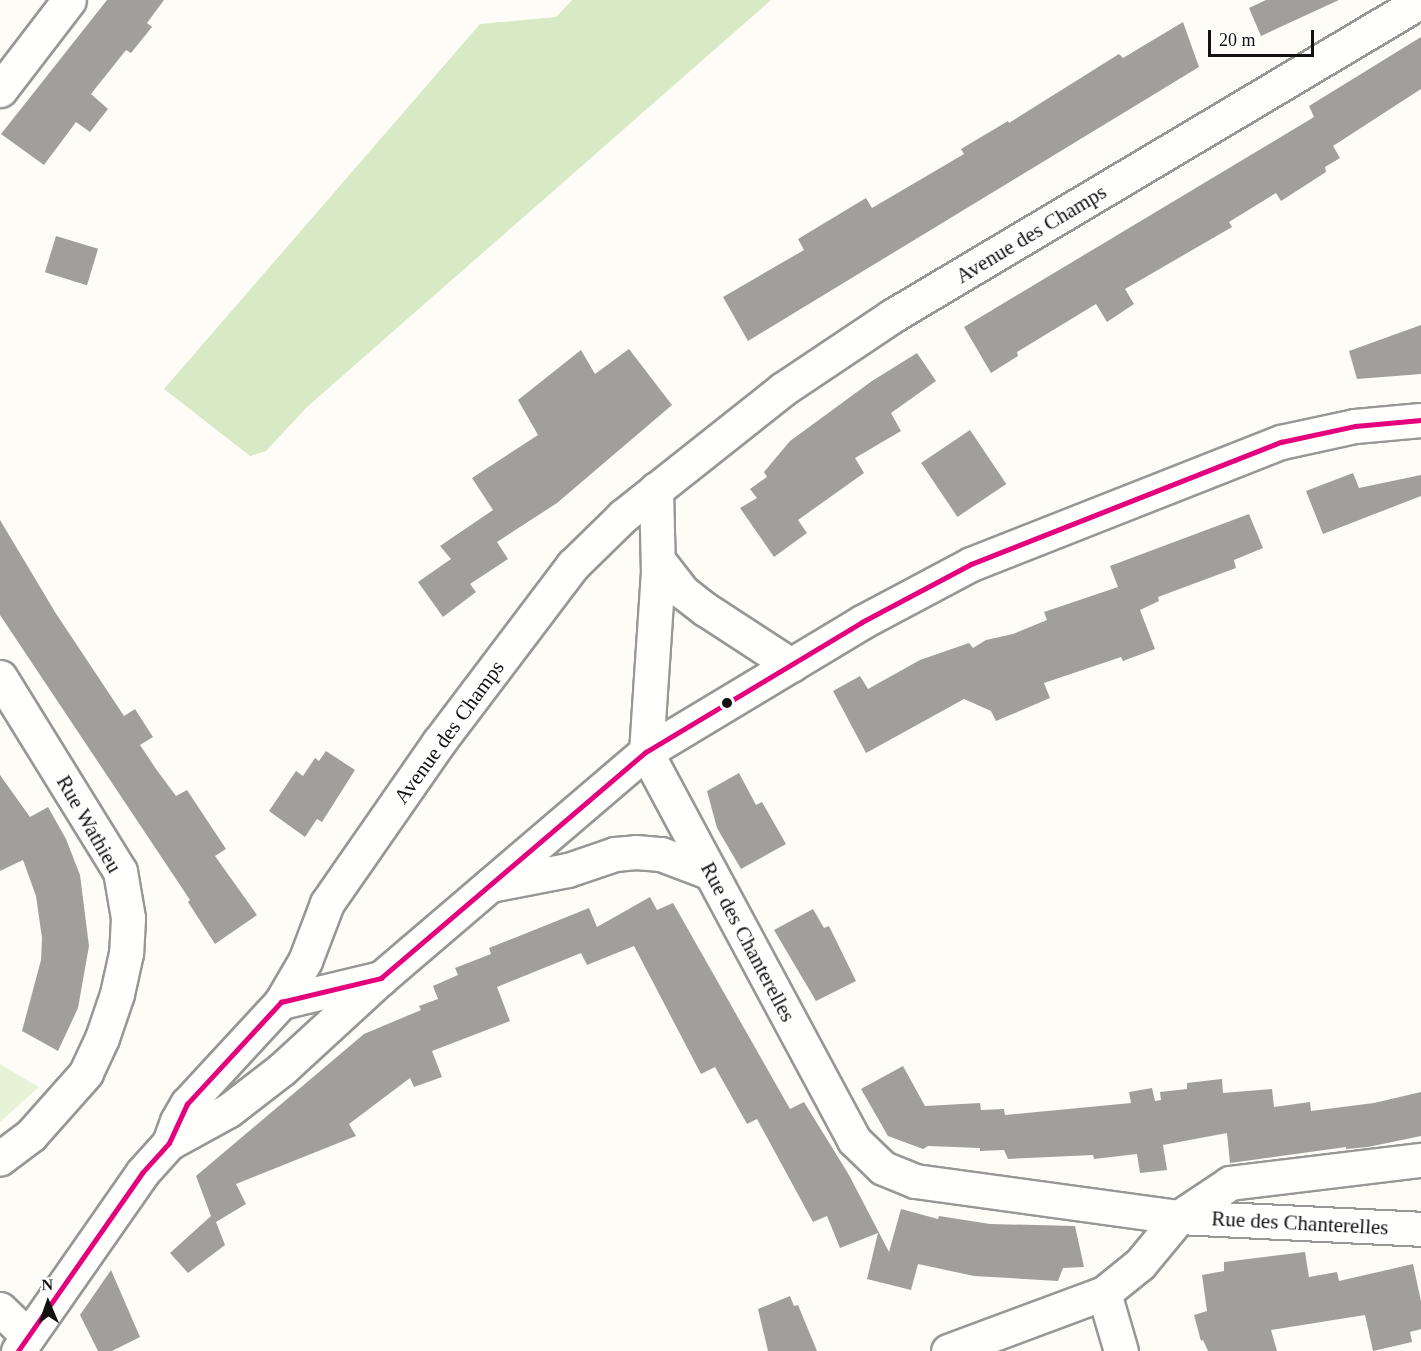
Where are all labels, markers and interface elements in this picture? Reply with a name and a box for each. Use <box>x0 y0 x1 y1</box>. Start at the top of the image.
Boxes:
scale bar <box>1211 18 1318 56</box>
text: 20 m <box>1219 30 1256 50</box>
street label: Avenue des Champs <box>951 179 1111 289</box>
street label: Avenue des Champs <box>389 655 509 809</box>
unlabelled marker <box>721 697 733 709</box>
street label: Rue Wathieu <box>51 771 127 877</box>
street label: Rue des Chanterelles <box>695 858 801 1026</box>
street label: Rue des Chanterelles <box>1211 1206 1389 1240</box>
north arrow <box>18 1273 78 1333</box>
text: N <box>41 1276 53 1293</box>

